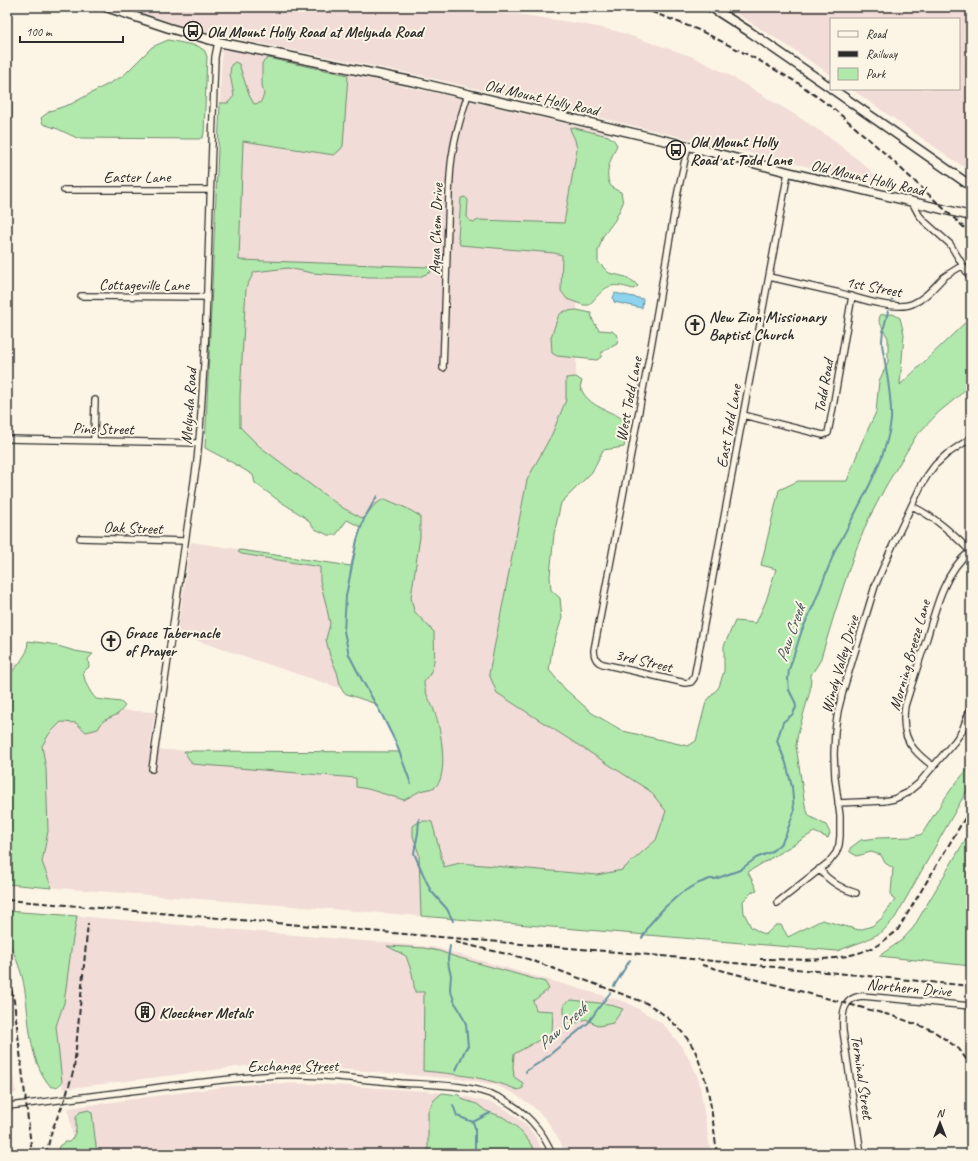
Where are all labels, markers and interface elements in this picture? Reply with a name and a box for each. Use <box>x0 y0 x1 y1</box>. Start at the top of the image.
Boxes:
scale bar <box>20 18 123 44</box>
legend <box>830 18 960 90</box>
bus stop icon: Old Mount Holly Road at Melynda Road <box>182 20 204 42</box>
place label: Old Mount Holly Road at Melynda Road <box>207 22 425 42</box>
text: 100 m <box>26 24 53 40</box>
text: Road <box>866 26 888 42</box>
text: Railway <box>866 46 898 62</box>
text: Park <box>866 66 887 82</box>
street label: Old Mount Holly Road <box>483 75 603 121</box>
place label: Old Mount Holly Road at Todd Lane <box>690 132 793 170</box>
bus stop icon: Old Mount Holly Road at Todd Lane <box>665 139 687 161</box>
street label: Old Mount Holly Road <box>809 155 929 201</box>
street label: Easter Lane <box>104 167 172 187</box>
street label: Aqua Chem Drive <box>424 181 448 275</box>
street label: 1st Street <box>844 272 905 302</box>
street label: Cottageville Lane <box>99 275 191 295</box>
place label: New Zion Missionary Baptist Church <box>709 307 827 345</box>
church icon: New Zion Missionary Baptist Church <box>684 314 706 336</box>
street label: West Todd Lane <box>611 354 647 443</box>
street label: Todd Road <box>809 355 839 415</box>
street label: Melynda Road <box>176 365 202 445</box>
street label: East Todd Lane <box>712 381 746 469</box>
street label: Pine Street <box>72 418 136 440</box>
street label: Oak Street <box>103 517 165 539</box>
street label: Morning Breeze Lane <box>885 596 936 713</box>
water label: Paw Creek <box>771 598 811 664</box>
street label: Windy Valley Drive <box>817 612 864 715</box>
place label: Grace Tabernacle of Prayer <box>125 623 221 661</box>
church icon: Grace Tabernacle of Prayer <box>100 630 122 652</box>
street label: 3rd Street <box>613 645 676 678</box>
street label: Northern Drive <box>866 974 953 1002</box>
water label: Paw Creek <box>533 996 594 1054</box>
building icon: Kloeckner Metals <box>134 1001 156 1023</box>
place label: Kloeckner Metals <box>159 1003 255 1023</box>
street label: Terminal Street <box>846 1034 878 1122</box>
street label: Exchange Street <box>248 1056 340 1076</box>
north arrow <box>920 1103 960 1143</box>
text: N <box>937 1106 946 1120</box>

